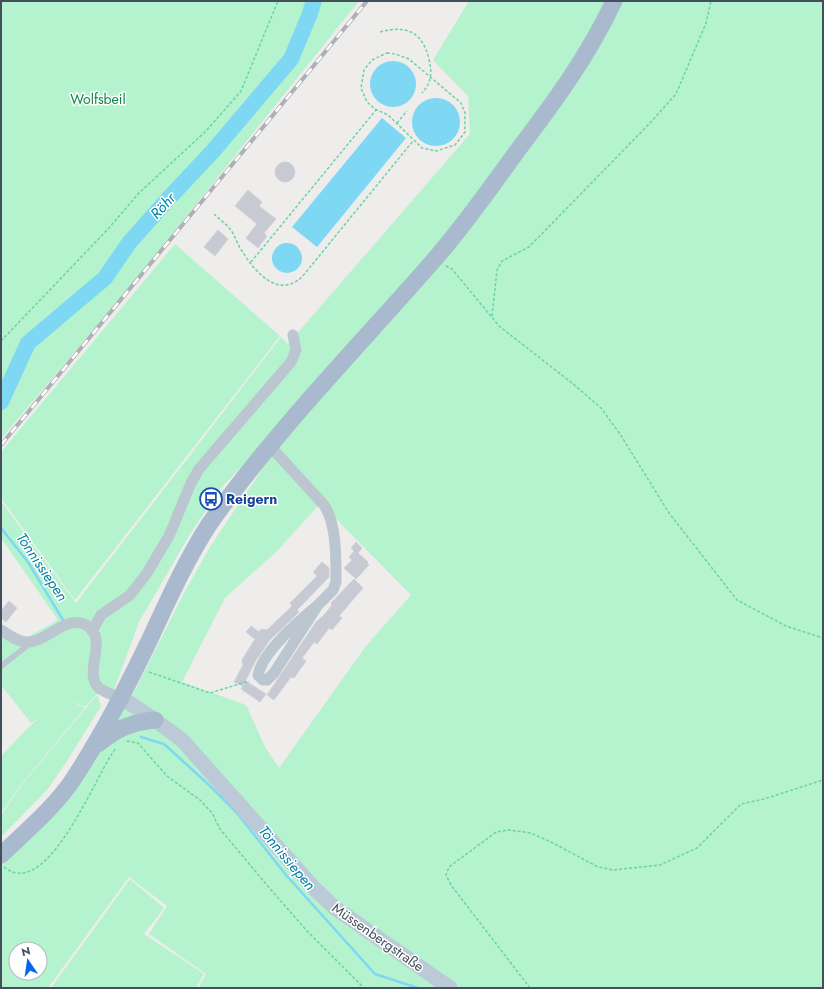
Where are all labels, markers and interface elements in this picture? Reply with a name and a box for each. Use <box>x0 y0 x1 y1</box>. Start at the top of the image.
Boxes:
park label: Wolfsbeil <box>70 89 126 109</box>
water label: Röhr <box>145 187 181 224</box>
bus stop icon: Reigern <box>198 486 224 512</box>
place label: Reigern <box>226 489 277 509</box>
water label: Tönnissiepen <box>11 528 73 606</box>
water label: Tönnissiepen <box>253 821 321 895</box>
street label: Müssenbergstraße <box>328 898 428 976</box>
north arrow <box>8 941 48 981</box>
text: N <box>20 942 32 960</box>

